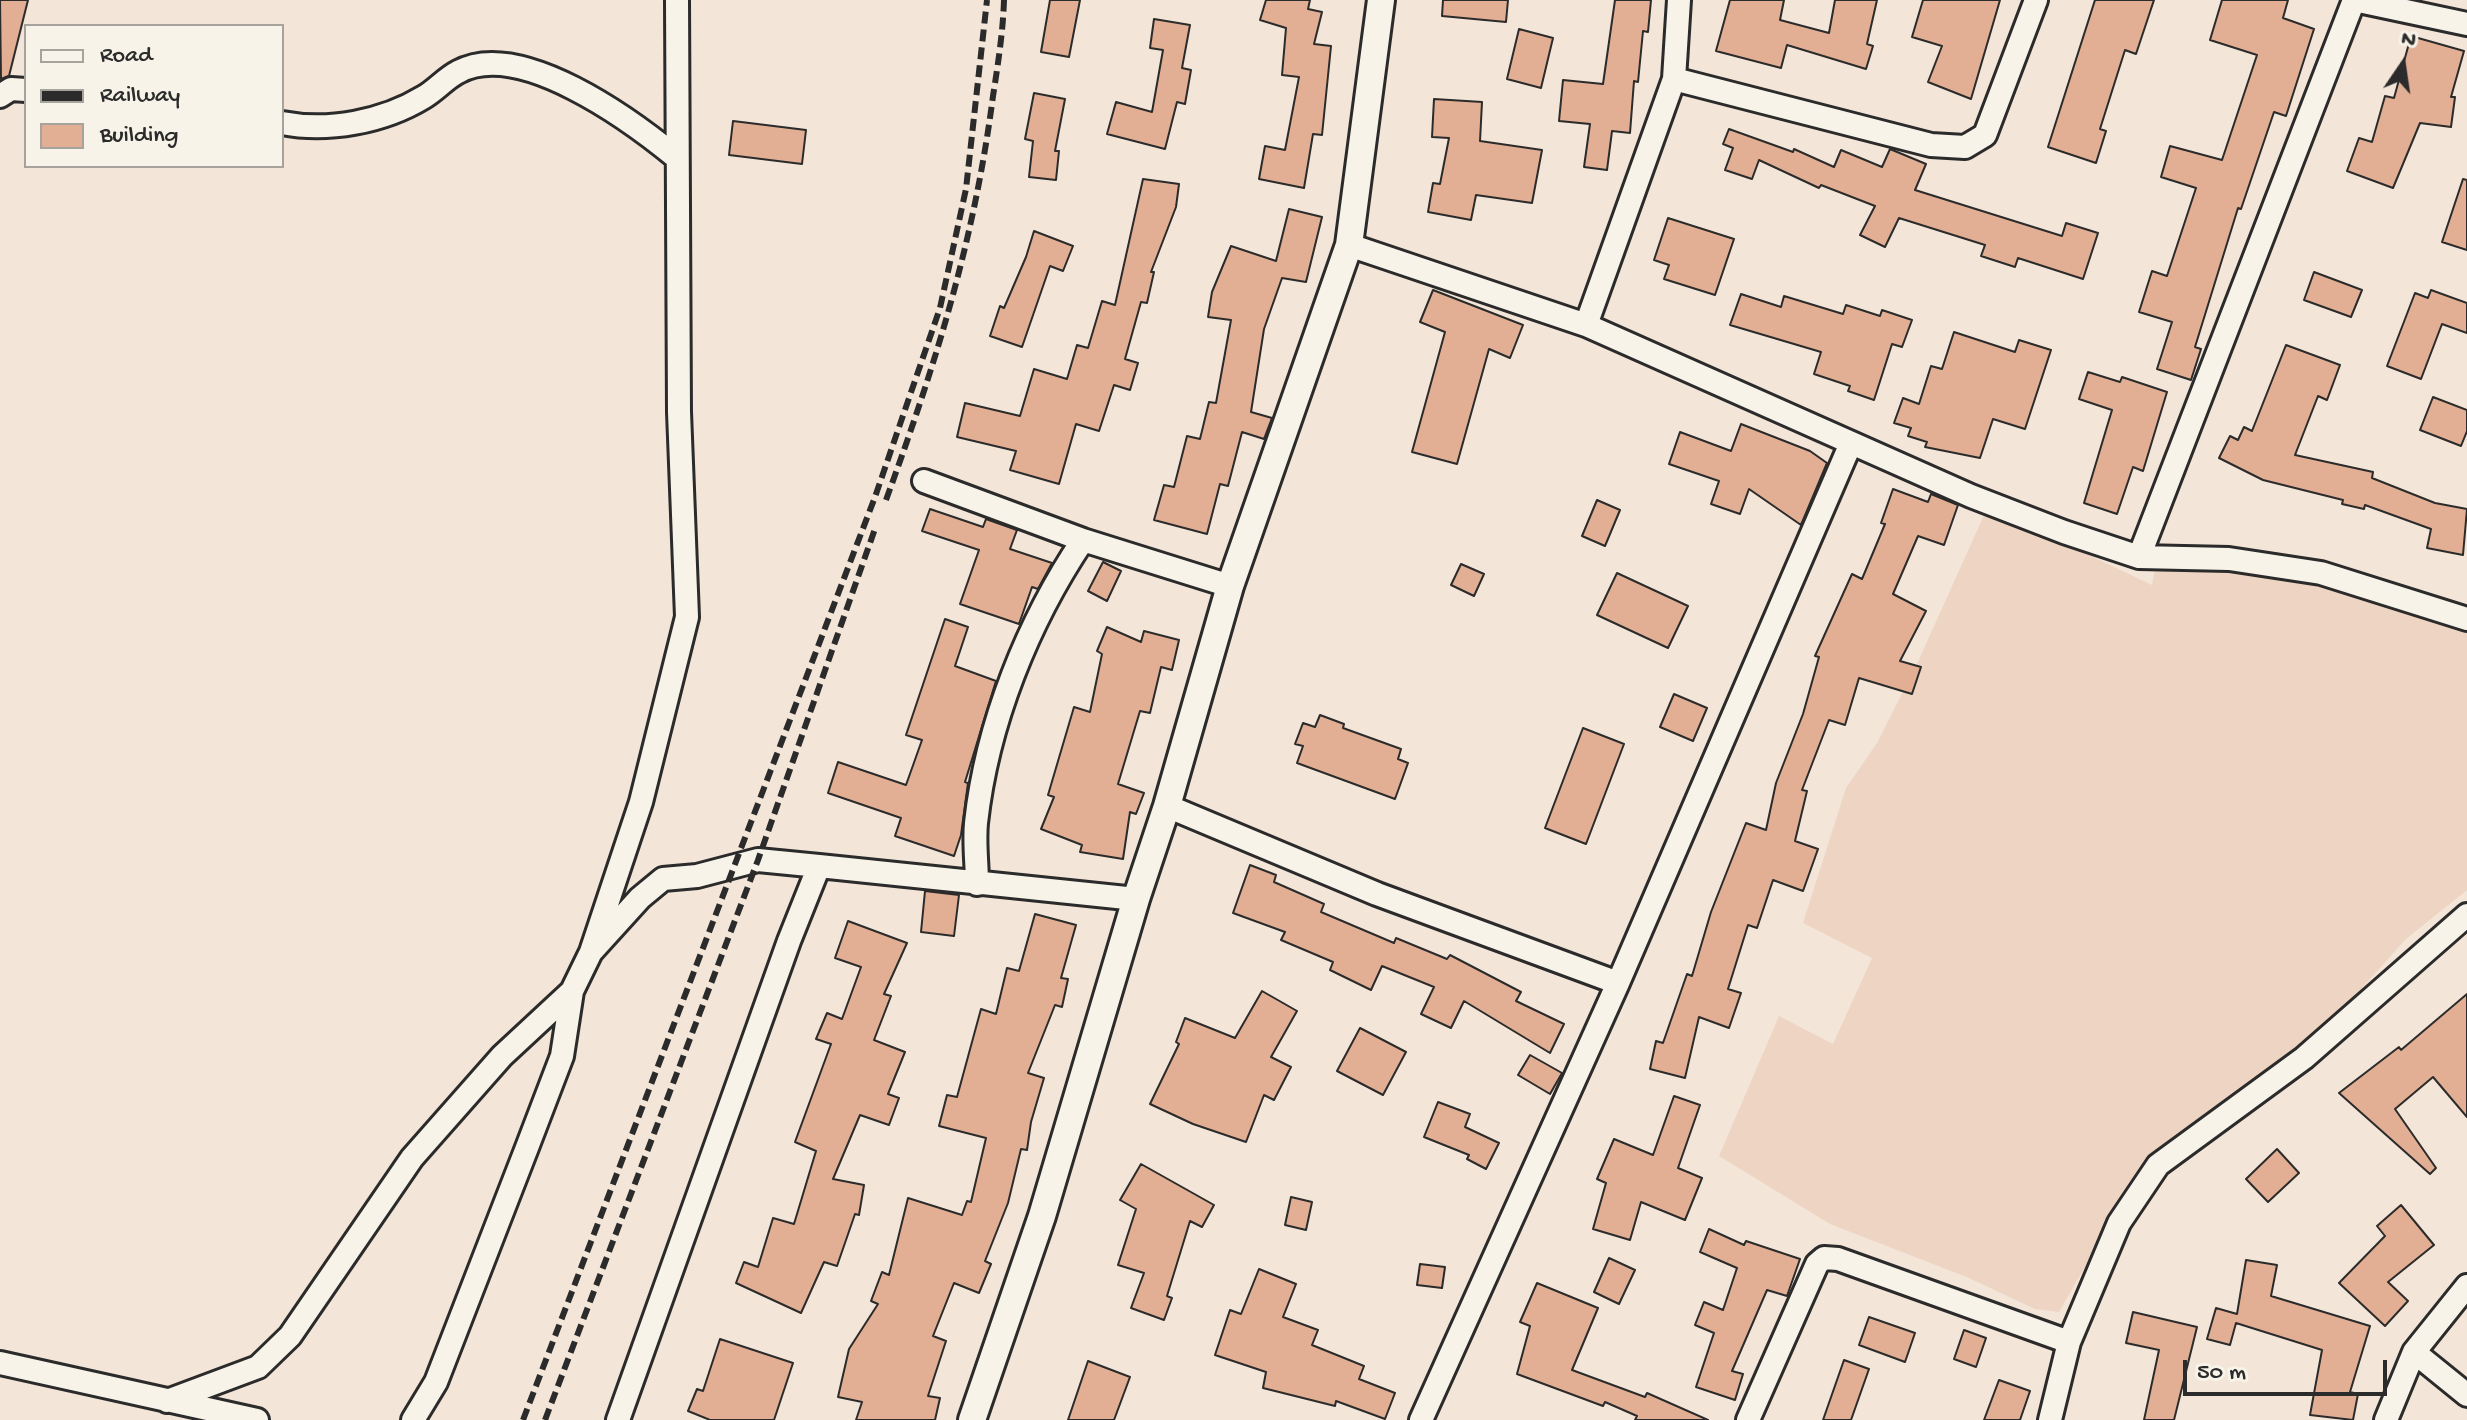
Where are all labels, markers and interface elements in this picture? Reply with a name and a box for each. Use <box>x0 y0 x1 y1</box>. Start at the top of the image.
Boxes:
legend <box>24 24 284 168</box>
north arrow <box>2363 24 2443 104</box>
text: N <box>2398 26 2418 55</box>
text: Road <box>100 42 152 71</box>
text: Railway <box>100 82 180 111</box>
text: Building <box>100 122 178 151</box>
scale bar <box>2187 1344 2391 1394</box>
text: 50 m <box>2197 1359 2246 1388</box>

